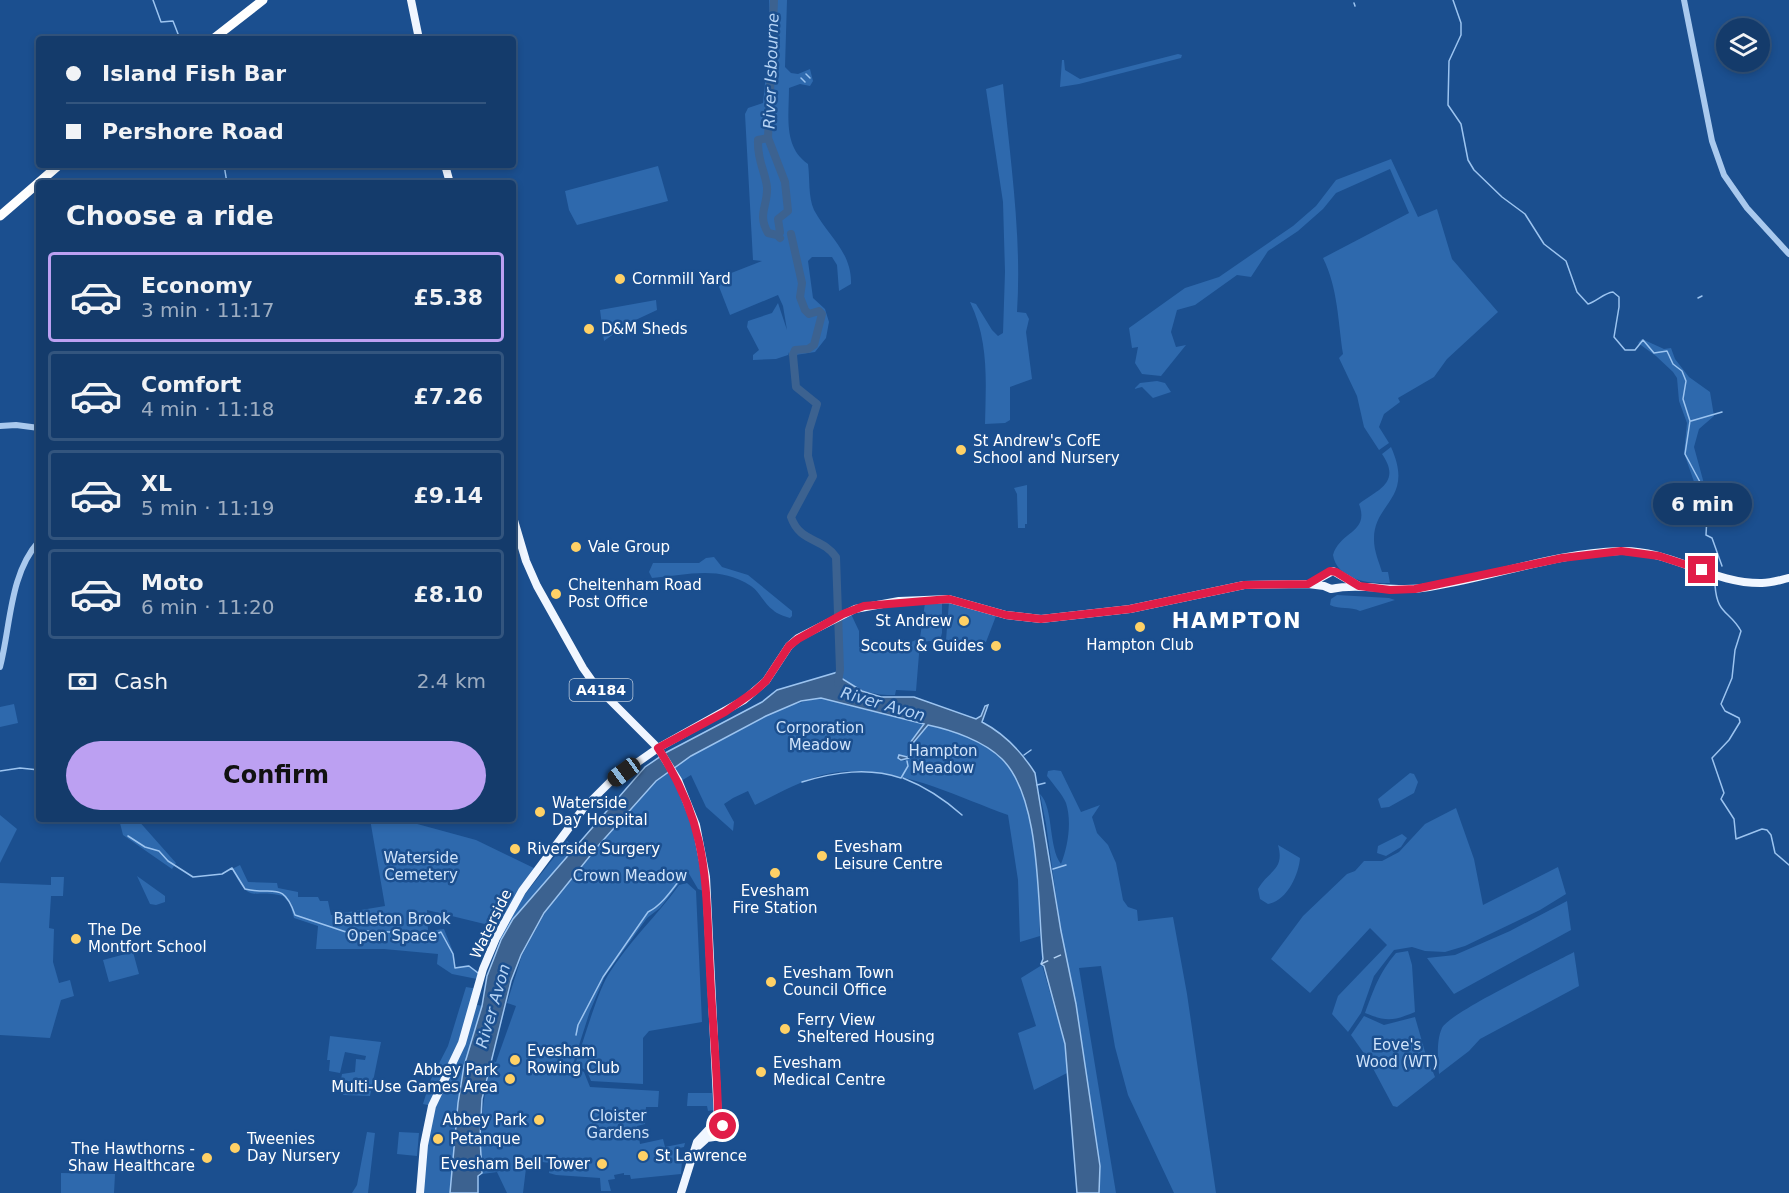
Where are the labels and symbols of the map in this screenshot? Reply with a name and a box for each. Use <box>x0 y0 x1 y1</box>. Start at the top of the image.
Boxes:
water label: River Isbourne <box>759 12 783 129</box>
place label: Cornmill Yard <box>632 270 731 288</box>
marker: Cornmill Yard <box>613 272 627 286</box>
place label: D&M Sheds <box>601 320 688 338</box>
marker: D&M Sheds <box>582 322 596 336</box>
place label: St Andrew's CofE School and Nursery <box>973 432 1120 467</box>
marker: St Andrew's CofE School and Nursery <box>954 443 968 457</box>
callout: 6 min <box>1652 483 1752 525</box>
place label: Vale Group <box>588 538 670 556</box>
marker: Vale Group <box>569 540 583 554</box>
route end <box>1688 556 1715 583</box>
place label: Cheltenham Road Post Office <box>568 576 702 611</box>
marker: Cheltenham Road Post Office <box>549 587 563 601</box>
district label: HAMPTON <box>1172 609 1302 633</box>
place label: St Andrew <box>875 612 952 630</box>
marker: St Andrew <box>957 614 971 628</box>
marker: Hampton Club <box>1133 620 1147 634</box>
place label: Hampton Club <box>1086 636 1194 654</box>
place label: Scouts & Guides <box>861 637 984 655</box>
marker: Scouts & Guides <box>989 639 1003 653</box>
road number: A4184 <box>570 679 632 701</box>
water label: River Avon <box>839 683 927 725</box>
park label: Corporation Meadow <box>776 719 864 754</box>
park label: Hampton Meadow <box>908 742 978 777</box>
car <box>604 754 644 790</box>
place label: Waterside Day Hospital <box>552 794 648 829</box>
marker: Waterside Day Hospital <box>533 805 547 819</box>
place label: Evesham Leisure Centre <box>834 838 943 873</box>
place label: Riverside Surgery <box>527 840 660 858</box>
marker: Riverside Surgery <box>508 842 522 856</box>
park label: Waterside Cemetery <box>383 849 459 884</box>
marker: Evesham Leisure Centre <box>815 849 829 863</box>
marker: Evesham Fire Station <box>768 866 782 880</box>
park label: Crown Meadow <box>573 867 687 885</box>
place label: Evesham Fire Station <box>733 882 817 917</box>
street label: Waterside <box>466 886 516 962</box>
park label: Battleton Brook Open Space <box>333 910 451 945</box>
place label: The De Montfort School <box>87 921 207 956</box>
marker: The De Montfort School <box>69 932 83 946</box>
water label: River Avon <box>472 962 514 1050</box>
place label: Evesham Town Council Office <box>783 964 894 999</box>
marker: Evesham Town Council Office <box>764 975 778 989</box>
place label: Ferry View Sheltered Housing <box>797 1011 935 1046</box>
marker: Ferry View Sheltered Housing <box>778 1022 792 1036</box>
park label: Eove's Wood (WT) <box>1356 1036 1438 1071</box>
place label: Evesham Rowing Club <box>527 1042 620 1077</box>
marker: Evesham Rowing Club <box>508 1053 522 1067</box>
place label: Evesham Medical Centre <box>773 1054 885 1089</box>
place label: Abbey Park Multi-Use Games Area <box>331 1061 498 1096</box>
marker: Evesham Medical Centre <box>754 1065 768 1079</box>
marker: Abbey Park Multi-Use Games Area <box>503 1072 517 1086</box>
park label: Cloister Gardens <box>587 1107 650 1142</box>
place label: Abbey Park <box>442 1111 527 1129</box>
route start <box>709 1112 736 1139</box>
marker: Abbey Park <box>532 1113 546 1127</box>
place label: Tweenies Day Nursery <box>246 1130 340 1165</box>
place label: Petanque <box>450 1130 521 1148</box>
marker: Petanque <box>431 1132 445 1146</box>
place label: The Hawthorns - Shaw Healthcare <box>68 1140 195 1175</box>
marker: Tweenies Day Nursery <box>228 1141 242 1155</box>
place label: St Lawrence <box>655 1147 747 1165</box>
marker: St Lawrence <box>636 1149 650 1163</box>
marker: The Hawthorns - Shaw Healthcare <box>200 1151 214 1165</box>
place label: Evesham Bell Tower <box>440 1155 591 1173</box>
marker: Evesham Bell Tower <box>595 1157 609 1171</box>

